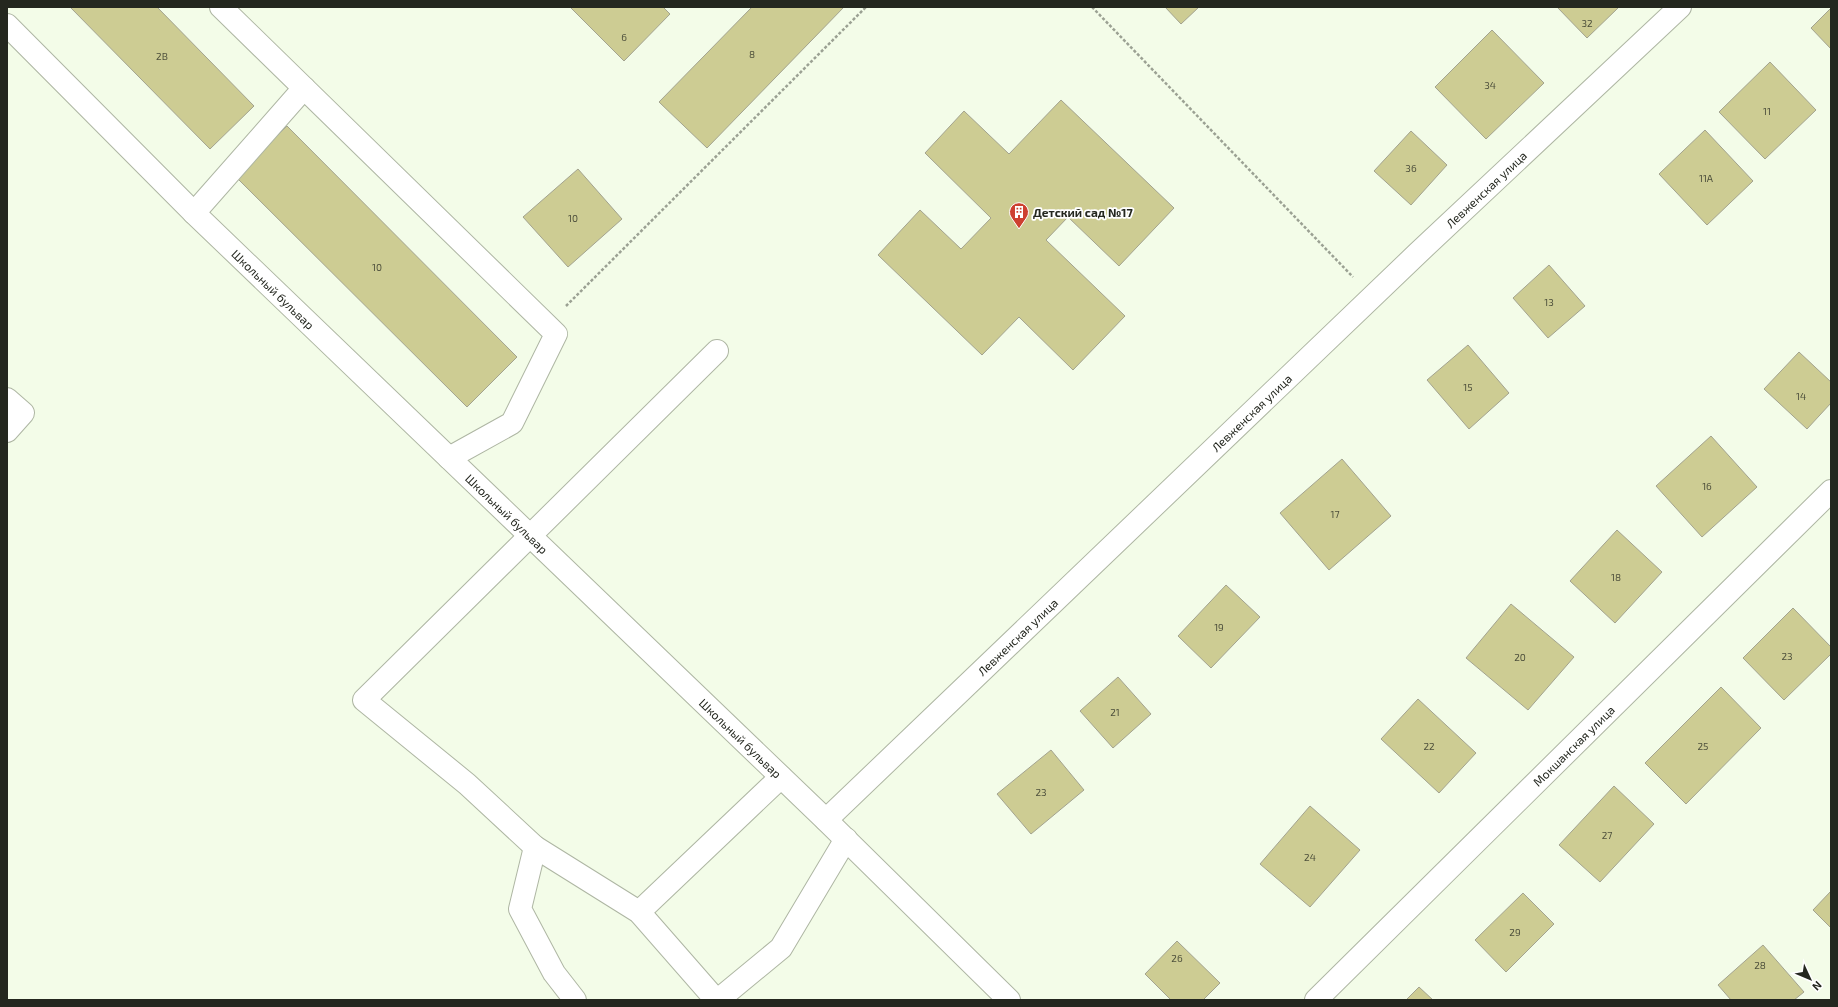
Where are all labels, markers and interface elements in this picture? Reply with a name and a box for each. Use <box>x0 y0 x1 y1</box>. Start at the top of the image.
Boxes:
house number: 32 <box>1581 17 1593 29</box>
house number: 6 <box>621 31 627 43</box>
house number: 8 <box>749 48 755 60</box>
house number: 2В <box>156 50 168 62</box>
house number: 34 <box>1484 79 1496 91</box>
house number: 11 <box>1763 105 1771 117</box>
street label: Левженская улица <box>1443 148 1529 230</box>
house number: 36 <box>1405 162 1417 174</box>
house number: 11А <box>1699 172 1714 184</box>
building icon: Детский сад №17 <box>1008 201 1030 229</box>
place label: Детский сад №17 <box>1033 205 1133 219</box>
house number: 10 <box>568 212 578 224</box>
street label: Школьный бульвар <box>229 246 317 332</box>
house number: 10 <box>372 261 382 273</box>
house number: 13 <box>1544 296 1554 308</box>
street label: Левженская улица <box>1208 371 1294 454</box>
house number: 15 <box>1463 381 1473 393</box>
house number: 14 <box>1796 390 1806 402</box>
street label: Школьный бульвар <box>463 471 551 556</box>
house number: 16 <box>1702 480 1712 492</box>
house number: 17 <box>1330 508 1340 520</box>
house number: 18 <box>1611 571 1621 583</box>
street label: Левженская улица <box>974 595 1060 678</box>
house number: 19 <box>1214 621 1224 633</box>
house number: 23 <box>1781 650 1793 662</box>
house number: 20 <box>1514 651 1526 663</box>
street label: Школьный бульвар <box>697 695 785 781</box>
street label: Мокшанская улица <box>1530 702 1617 789</box>
house number: 21 <box>1110 706 1120 718</box>
house number: 22 <box>1423 740 1435 752</box>
house number: 25 <box>1698 740 1708 752</box>
house number: 23 <box>1035 786 1047 798</box>
house number: 27 <box>1602 829 1612 841</box>
house number: 24 <box>1304 851 1316 863</box>
house number: 29 <box>1509 926 1521 938</box>
house number: 26 <box>1171 952 1183 964</box>
house number: 28 <box>1754 959 1766 971</box>
north arrow <box>1790 959 1830 999</box>
text: N <box>1810 979 1825 994</box>

